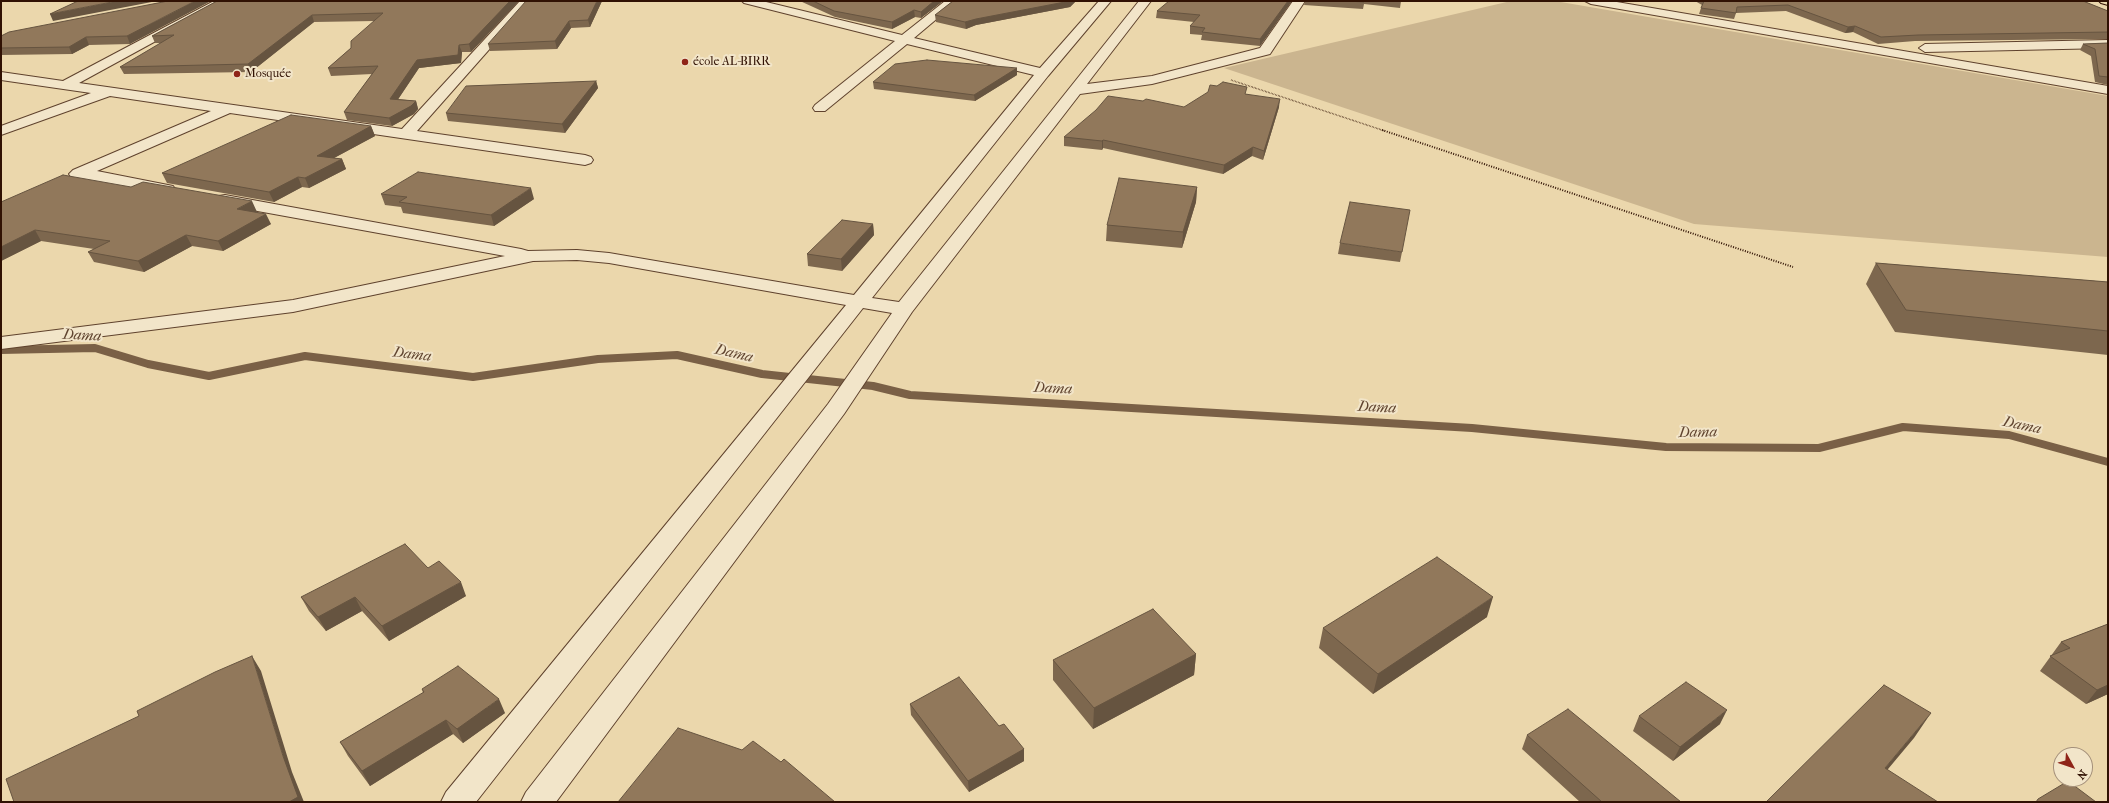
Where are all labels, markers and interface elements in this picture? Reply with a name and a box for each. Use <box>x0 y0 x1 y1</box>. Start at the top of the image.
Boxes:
place label: école AL-BIRR <box>693 55 770 69</box>
marker: école AL-BIRR <box>680 57 690 67</box>
place label: Mosquée <box>245 67 291 81</box>
marker: Mosquée <box>232 69 242 79</box>
water label: Dama <box>62 326 102 346</box>
water label: Dama <box>713 341 755 367</box>
water label: Dama <box>392 344 432 366</box>
water label: Dama <box>1033 379 1073 399</box>
water label: Dama <box>1357 398 1397 418</box>
water label: Dama <box>2001 413 2043 439</box>
water label: Dama <box>1679 424 1717 442</box>
north arrow <box>2053 747 2093 787</box>
text: N <box>2074 767 2089 782</box>

